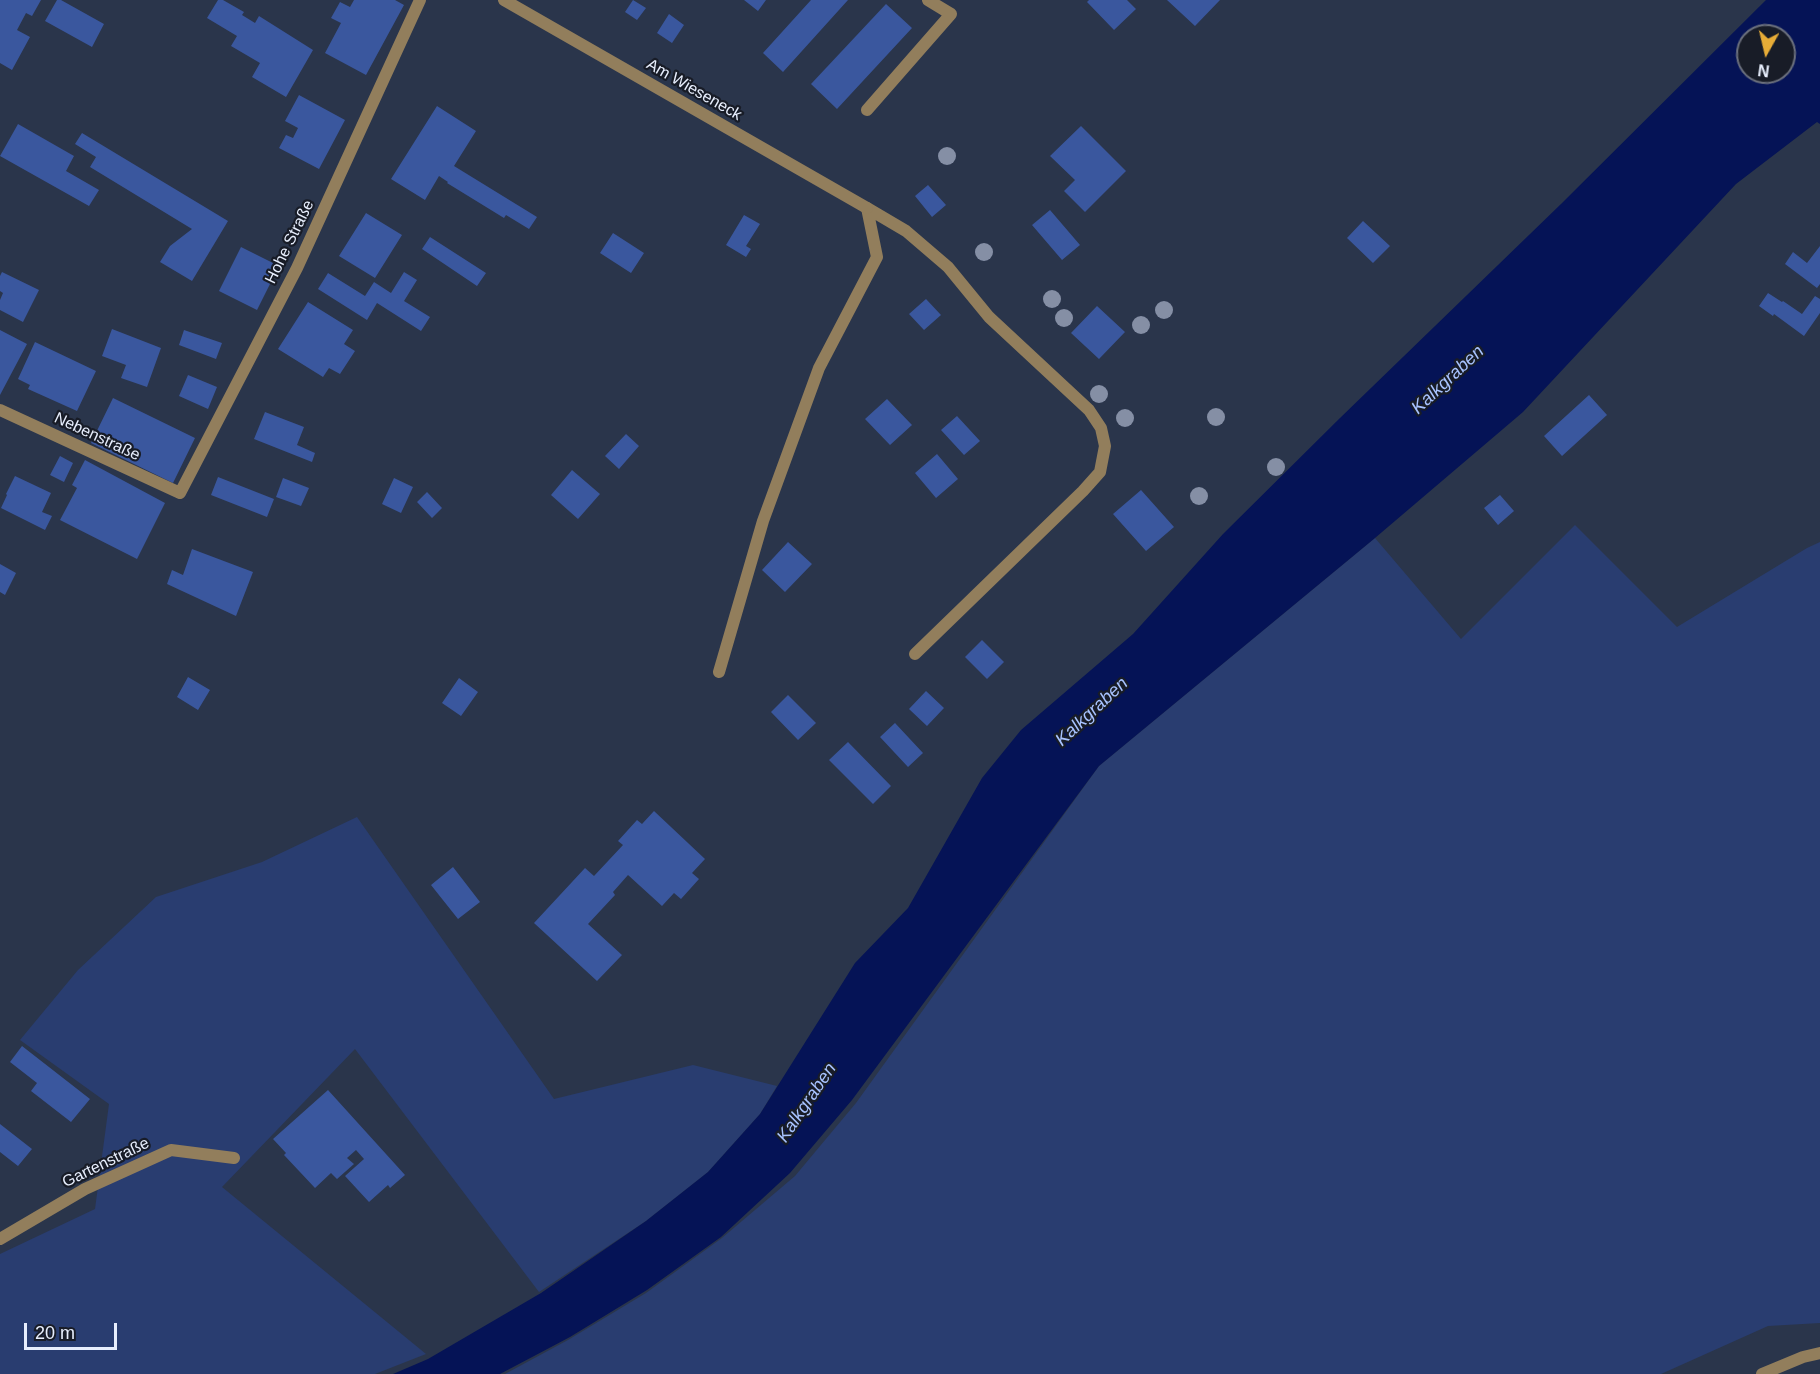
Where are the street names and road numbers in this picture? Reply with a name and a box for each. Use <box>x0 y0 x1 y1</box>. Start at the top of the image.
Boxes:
street label: Am Wieseneck <box>643 55 745 125</box>
street label: Hohe Straße <box>261 197 319 287</box>
street label: Nebenstraße <box>51 409 143 465</box>
street label: Gartenstraße <box>59 1134 153 1192</box>

